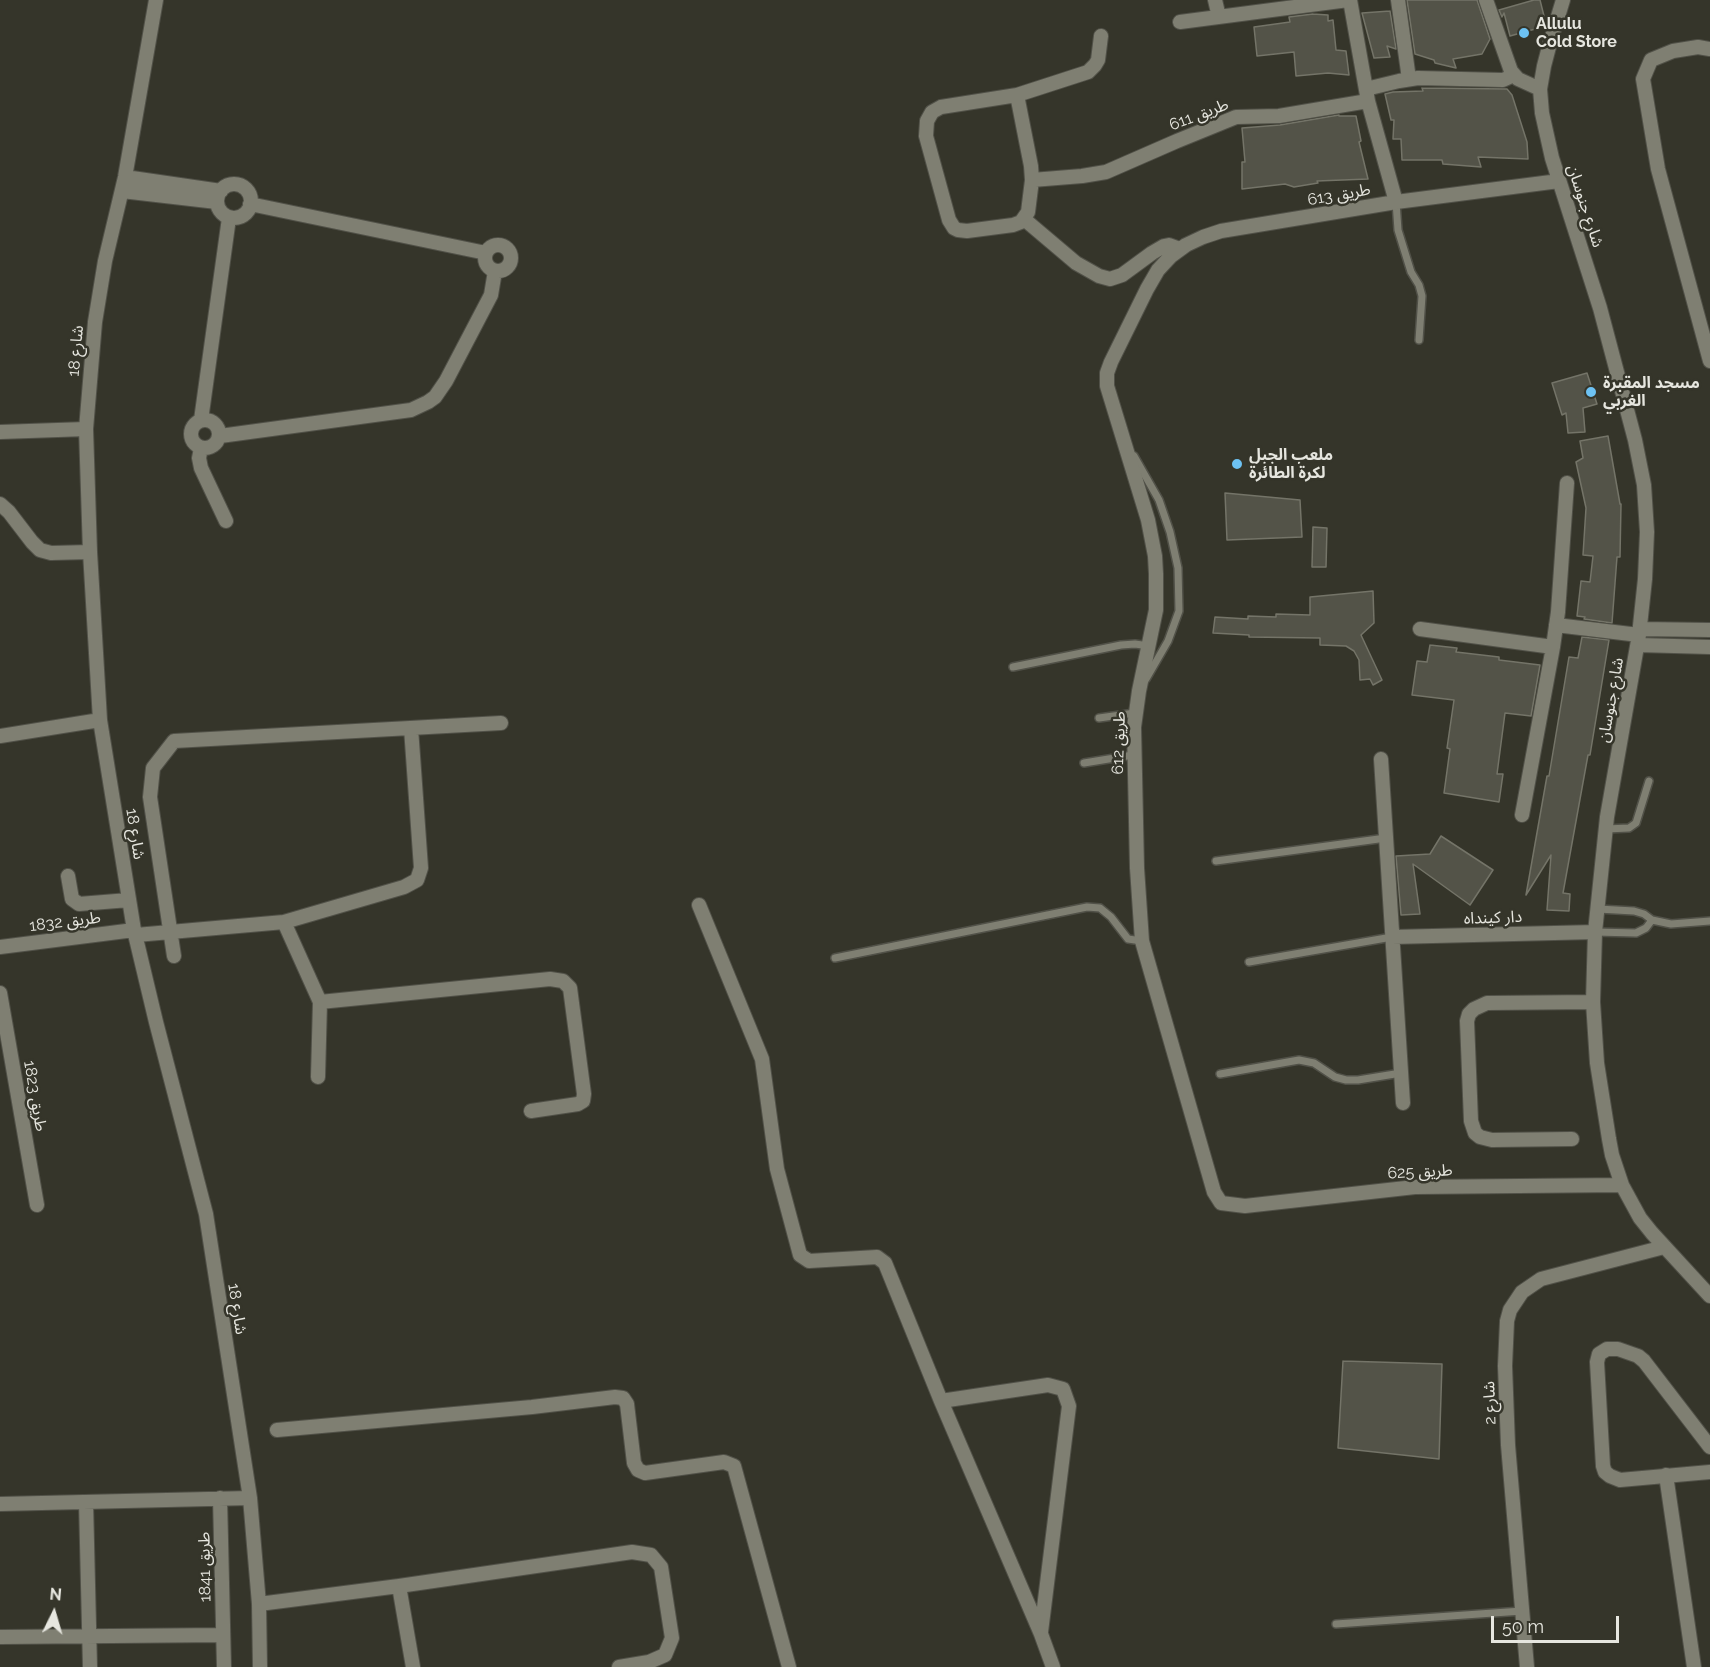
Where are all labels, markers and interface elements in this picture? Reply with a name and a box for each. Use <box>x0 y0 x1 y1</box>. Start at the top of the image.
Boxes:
place label: Allulu Cold Store <box>1536 14 1617 52</box>
marker: Allulu Cold Store <box>1517 26 1531 40</box>
street label: طريق 611 <box>1167 95 1231 135</box>
street label: شارع جنوسان <box>1563 162 1607 250</box>
street label: طريق 613 <box>1306 180 1372 210</box>
street label: شارع 18 <box>64 324 88 378</box>
place label: مسجد المقبرة الغربي <box>1603 373 1700 411</box>
marker: مسجد المقبرة الغربي <box>1584 385 1598 399</box>
place label: ملعب الجبل لكرة الطائرة <box>1249 445 1333 483</box>
marker: ملعب الجبل لكرة الطائرة <box>1230 457 1244 471</box>
street label: شارع جنوسان <box>1594 656 1628 744</box>
street label: طريق 612 <box>1108 711 1130 775</box>
street label: شارع 18 <box>121 807 149 861</box>
street label: دار كينداه <box>1464 907 1522 929</box>
street label: طريق 1832 <box>28 908 102 936</box>
street label: طريق 1823 <box>19 1059 51 1133</box>
street label: طريق 625 <box>1387 1161 1453 1183</box>
street label: شارع 18 <box>223 1282 251 1336</box>
street label: شارع 2 <box>1480 1381 1500 1425</box>
street label: طريق 1841 <box>195 1532 215 1602</box>
north arrow <box>24 1583 84 1643</box>
text: N <box>49 1585 63 1605</box>
scale bar <box>1494 1604 1622 1642</box>
text: 50 m <box>1502 1616 1544 1637</box>

